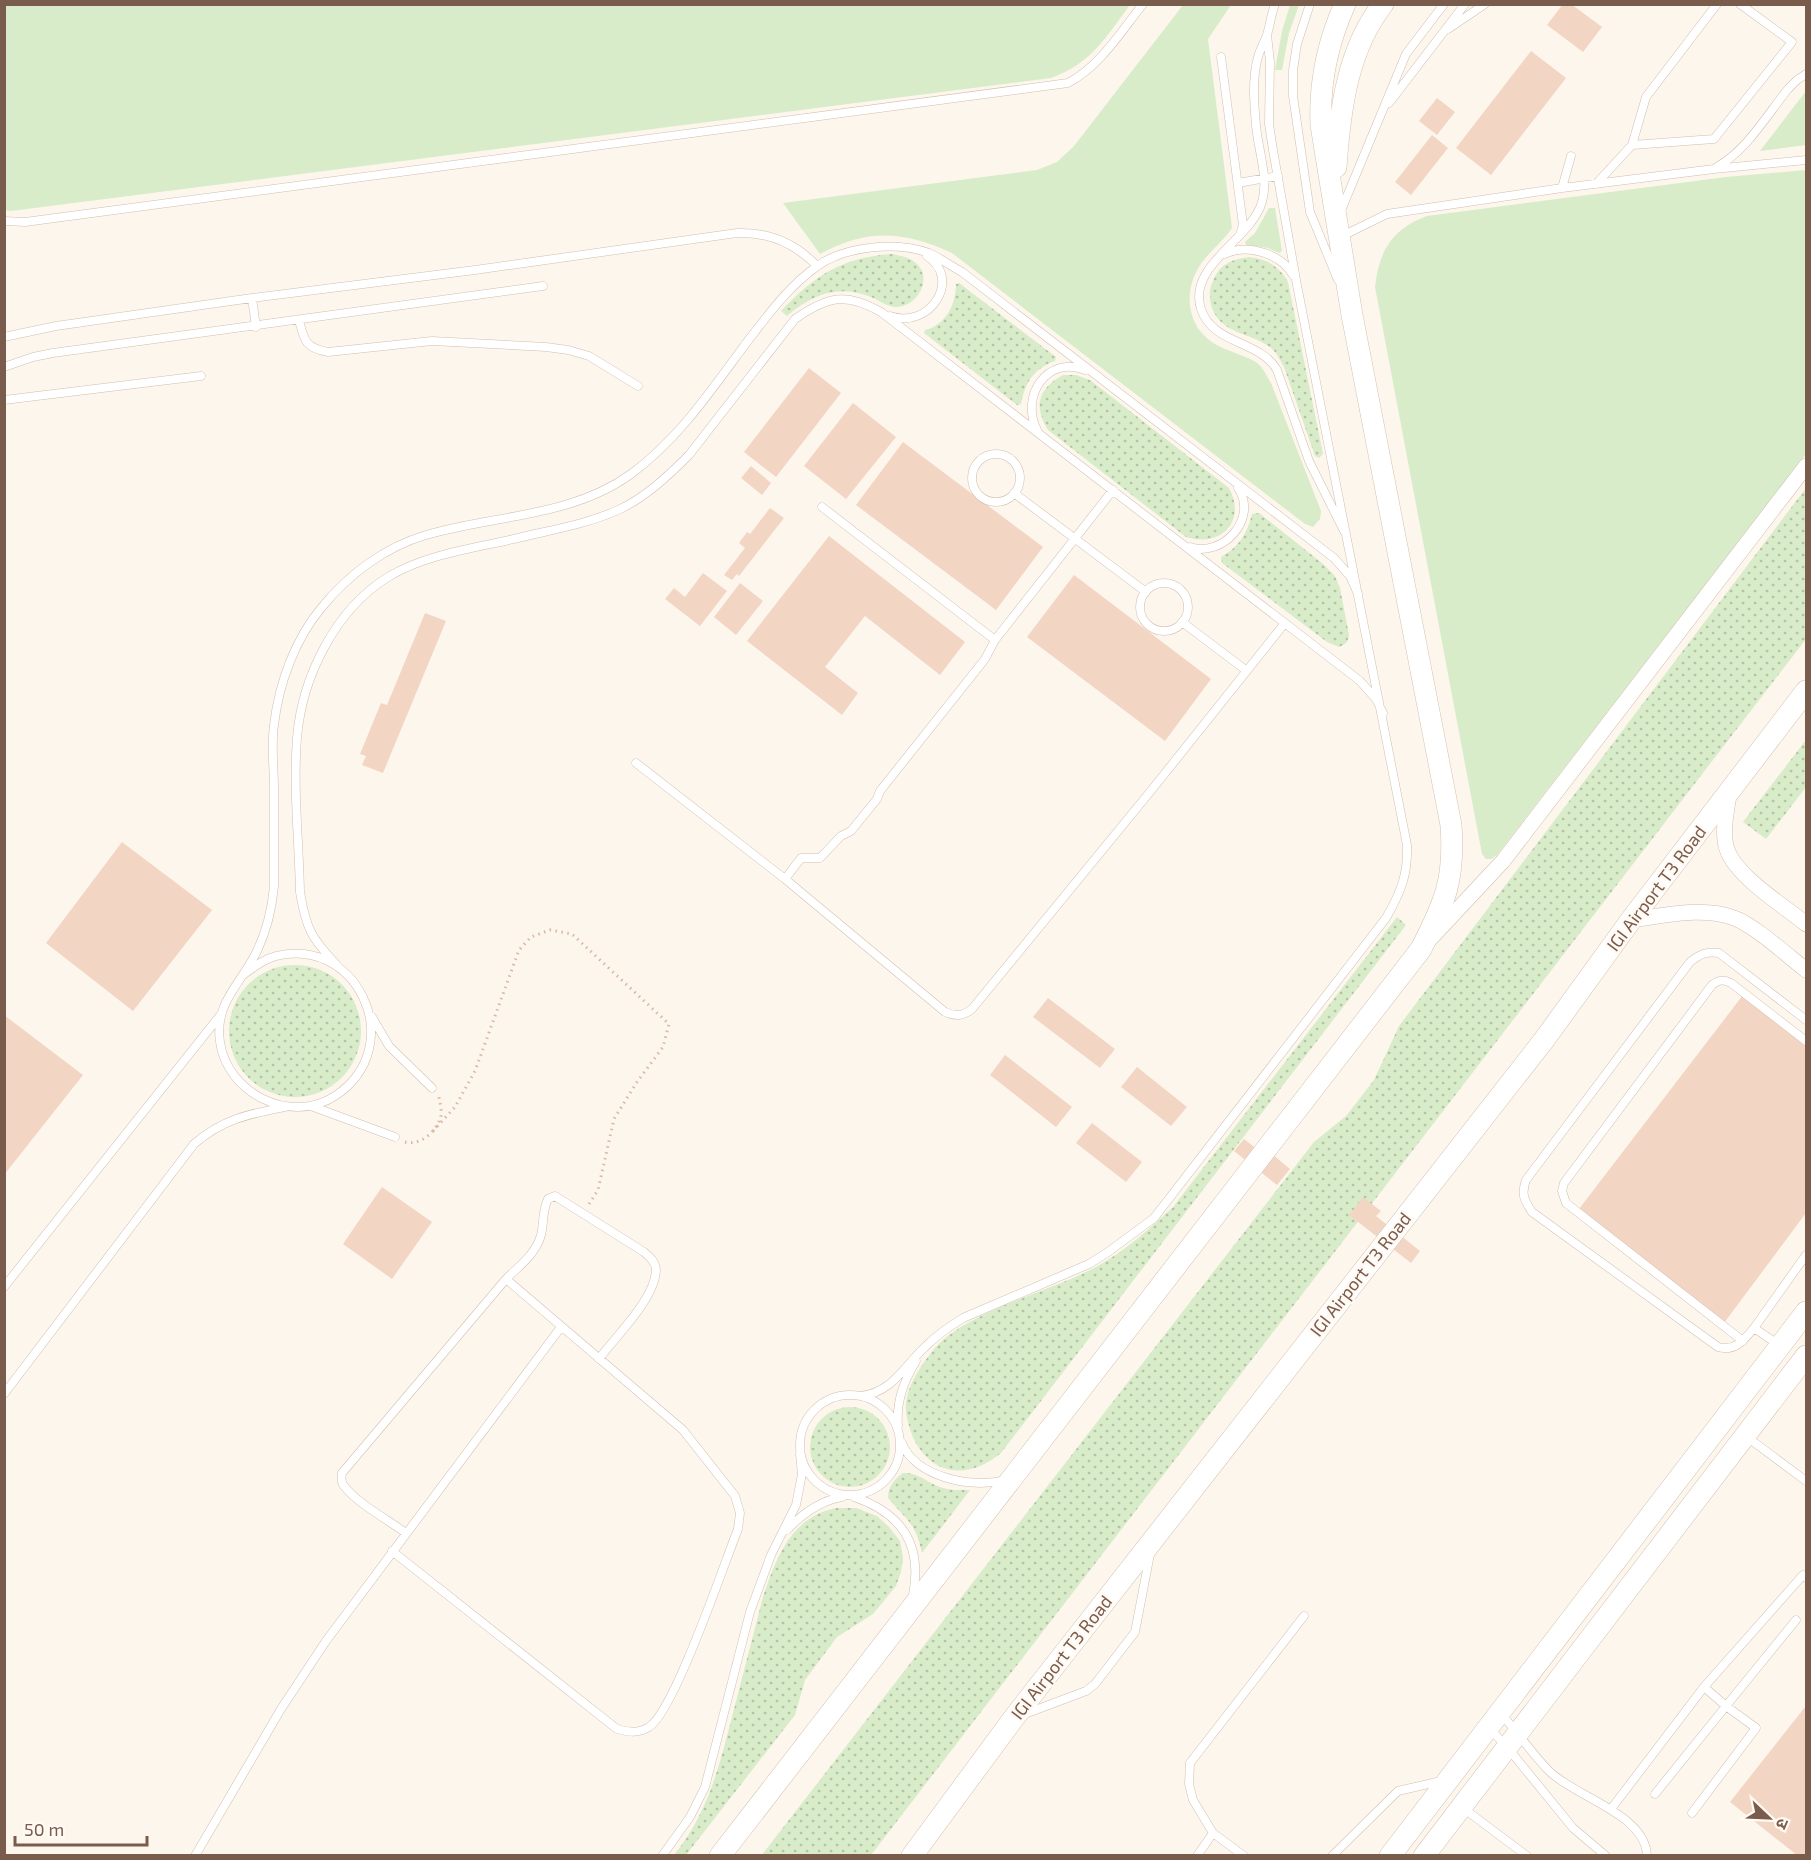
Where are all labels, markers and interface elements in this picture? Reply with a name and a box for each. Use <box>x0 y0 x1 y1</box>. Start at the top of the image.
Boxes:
street label: IGI Airport T3 Road <box>1602 821 1710 955</box>
street label: IGI Airport T3 Road <box>1305 1208 1415 1340</box>
street label: IGI Airport T3 Road <box>1006 1591 1116 1723</box>
north arrow <box>1739 1788 1799 1848</box>
scale bar <box>15 1809 147 1847</box>
text: उ <box>1772 1816 1794 1833</box>
text: 50 m <box>24 1818 64 1840</box>

